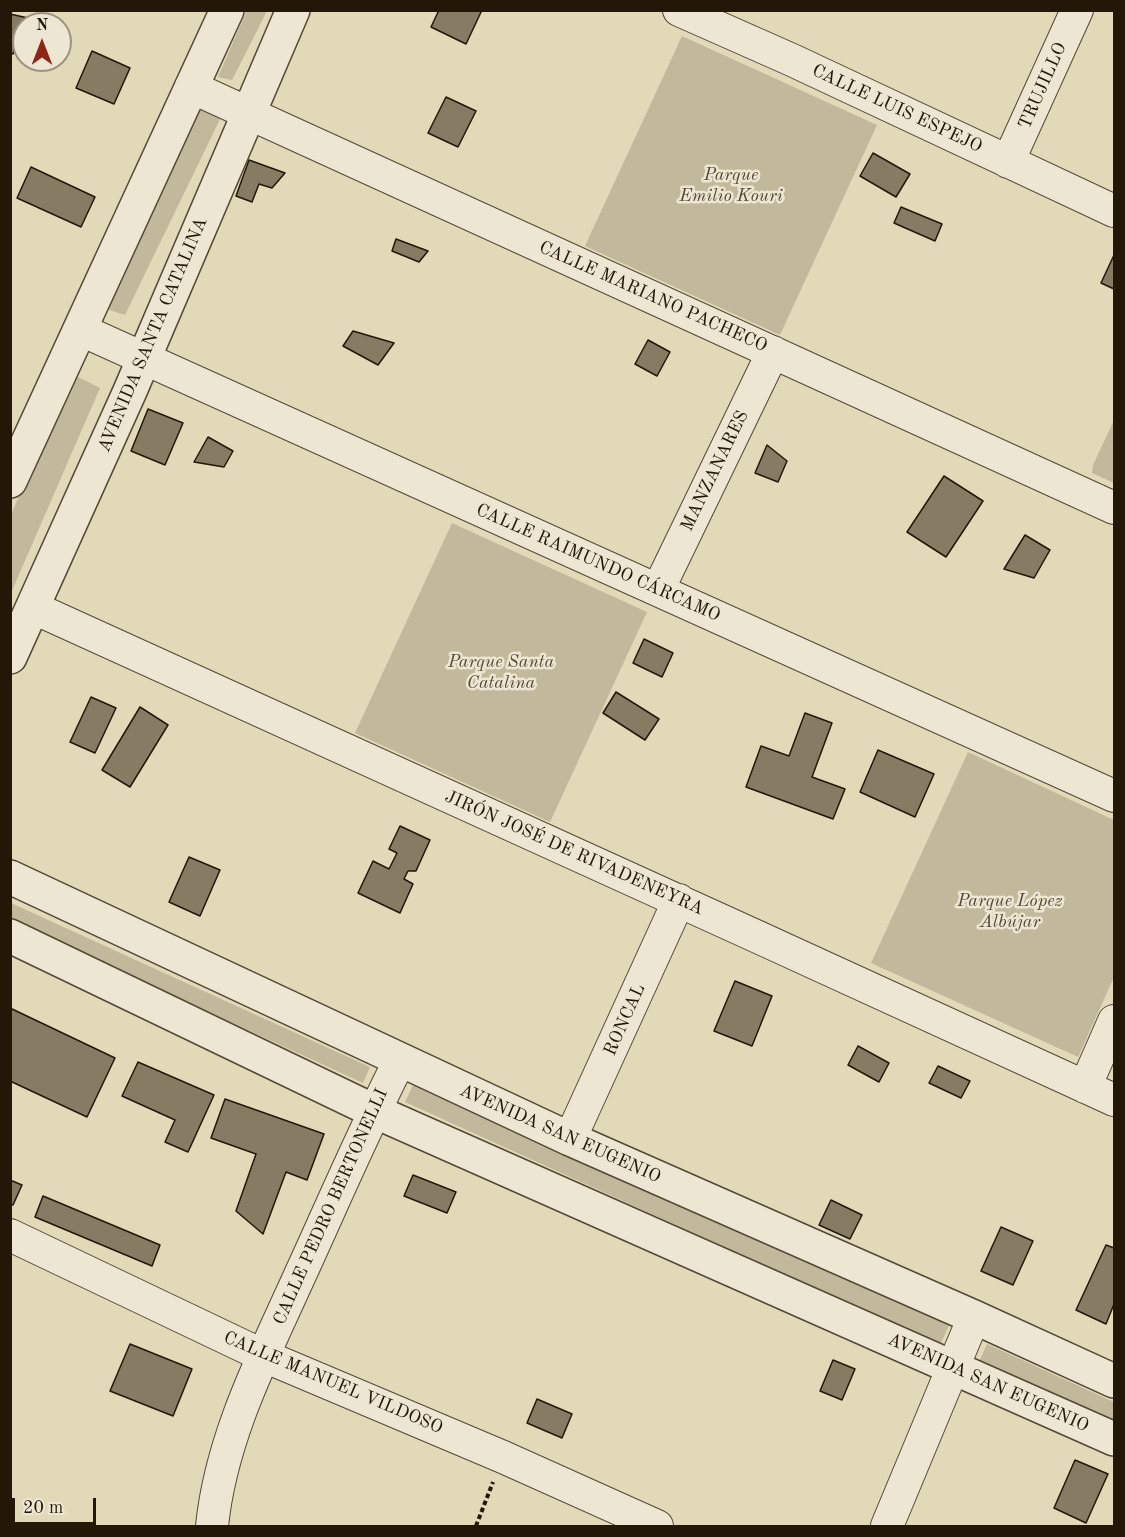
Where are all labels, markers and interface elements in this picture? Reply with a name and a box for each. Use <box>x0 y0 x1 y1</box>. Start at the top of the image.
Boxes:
north arrow <box>12 12 72 72</box>
text: N <box>36 18 48 34</box>
street label: TRUJILLO <box>1014 39 1072 133</box>
street label: CALLE LUIS ESPEJO <box>808 60 986 158</box>
park label: Parque Emilio Kouri <box>679 164 783 207</box>
street label: AVENIDA SANTA CATALINA <box>94 214 212 456</box>
street label: CALLE MARIANO PACHECO <box>535 237 771 357</box>
street label: MANZANARES <box>676 407 754 535</box>
street label: CALLE RAIMUNDO CÁRCAMO <box>472 499 724 627</box>
park label: Parque Santa Catalina <box>448 651 554 694</box>
street label: JIRÓN JOSÉ DE RIVADENEYRA <box>441 786 707 920</box>
park label: Parque López Albújar <box>957 890 1063 932</box>
street label: RONCAL <box>600 981 650 1059</box>
street label: AVENIDA SAN EUGENIO <box>456 1080 664 1188</box>
street label: CALLE PEDRO BERTONELLI <box>269 1086 393 1328</box>
street label: CALLE MANUEL VILDOSO <box>220 1327 446 1439</box>
street label: AVENIDA SAN EUGENIO <box>884 1329 1092 1437</box>
scale bar <box>15 1486 99 1524</box>
text: 20 m <box>23 1499 63 1517</box>

